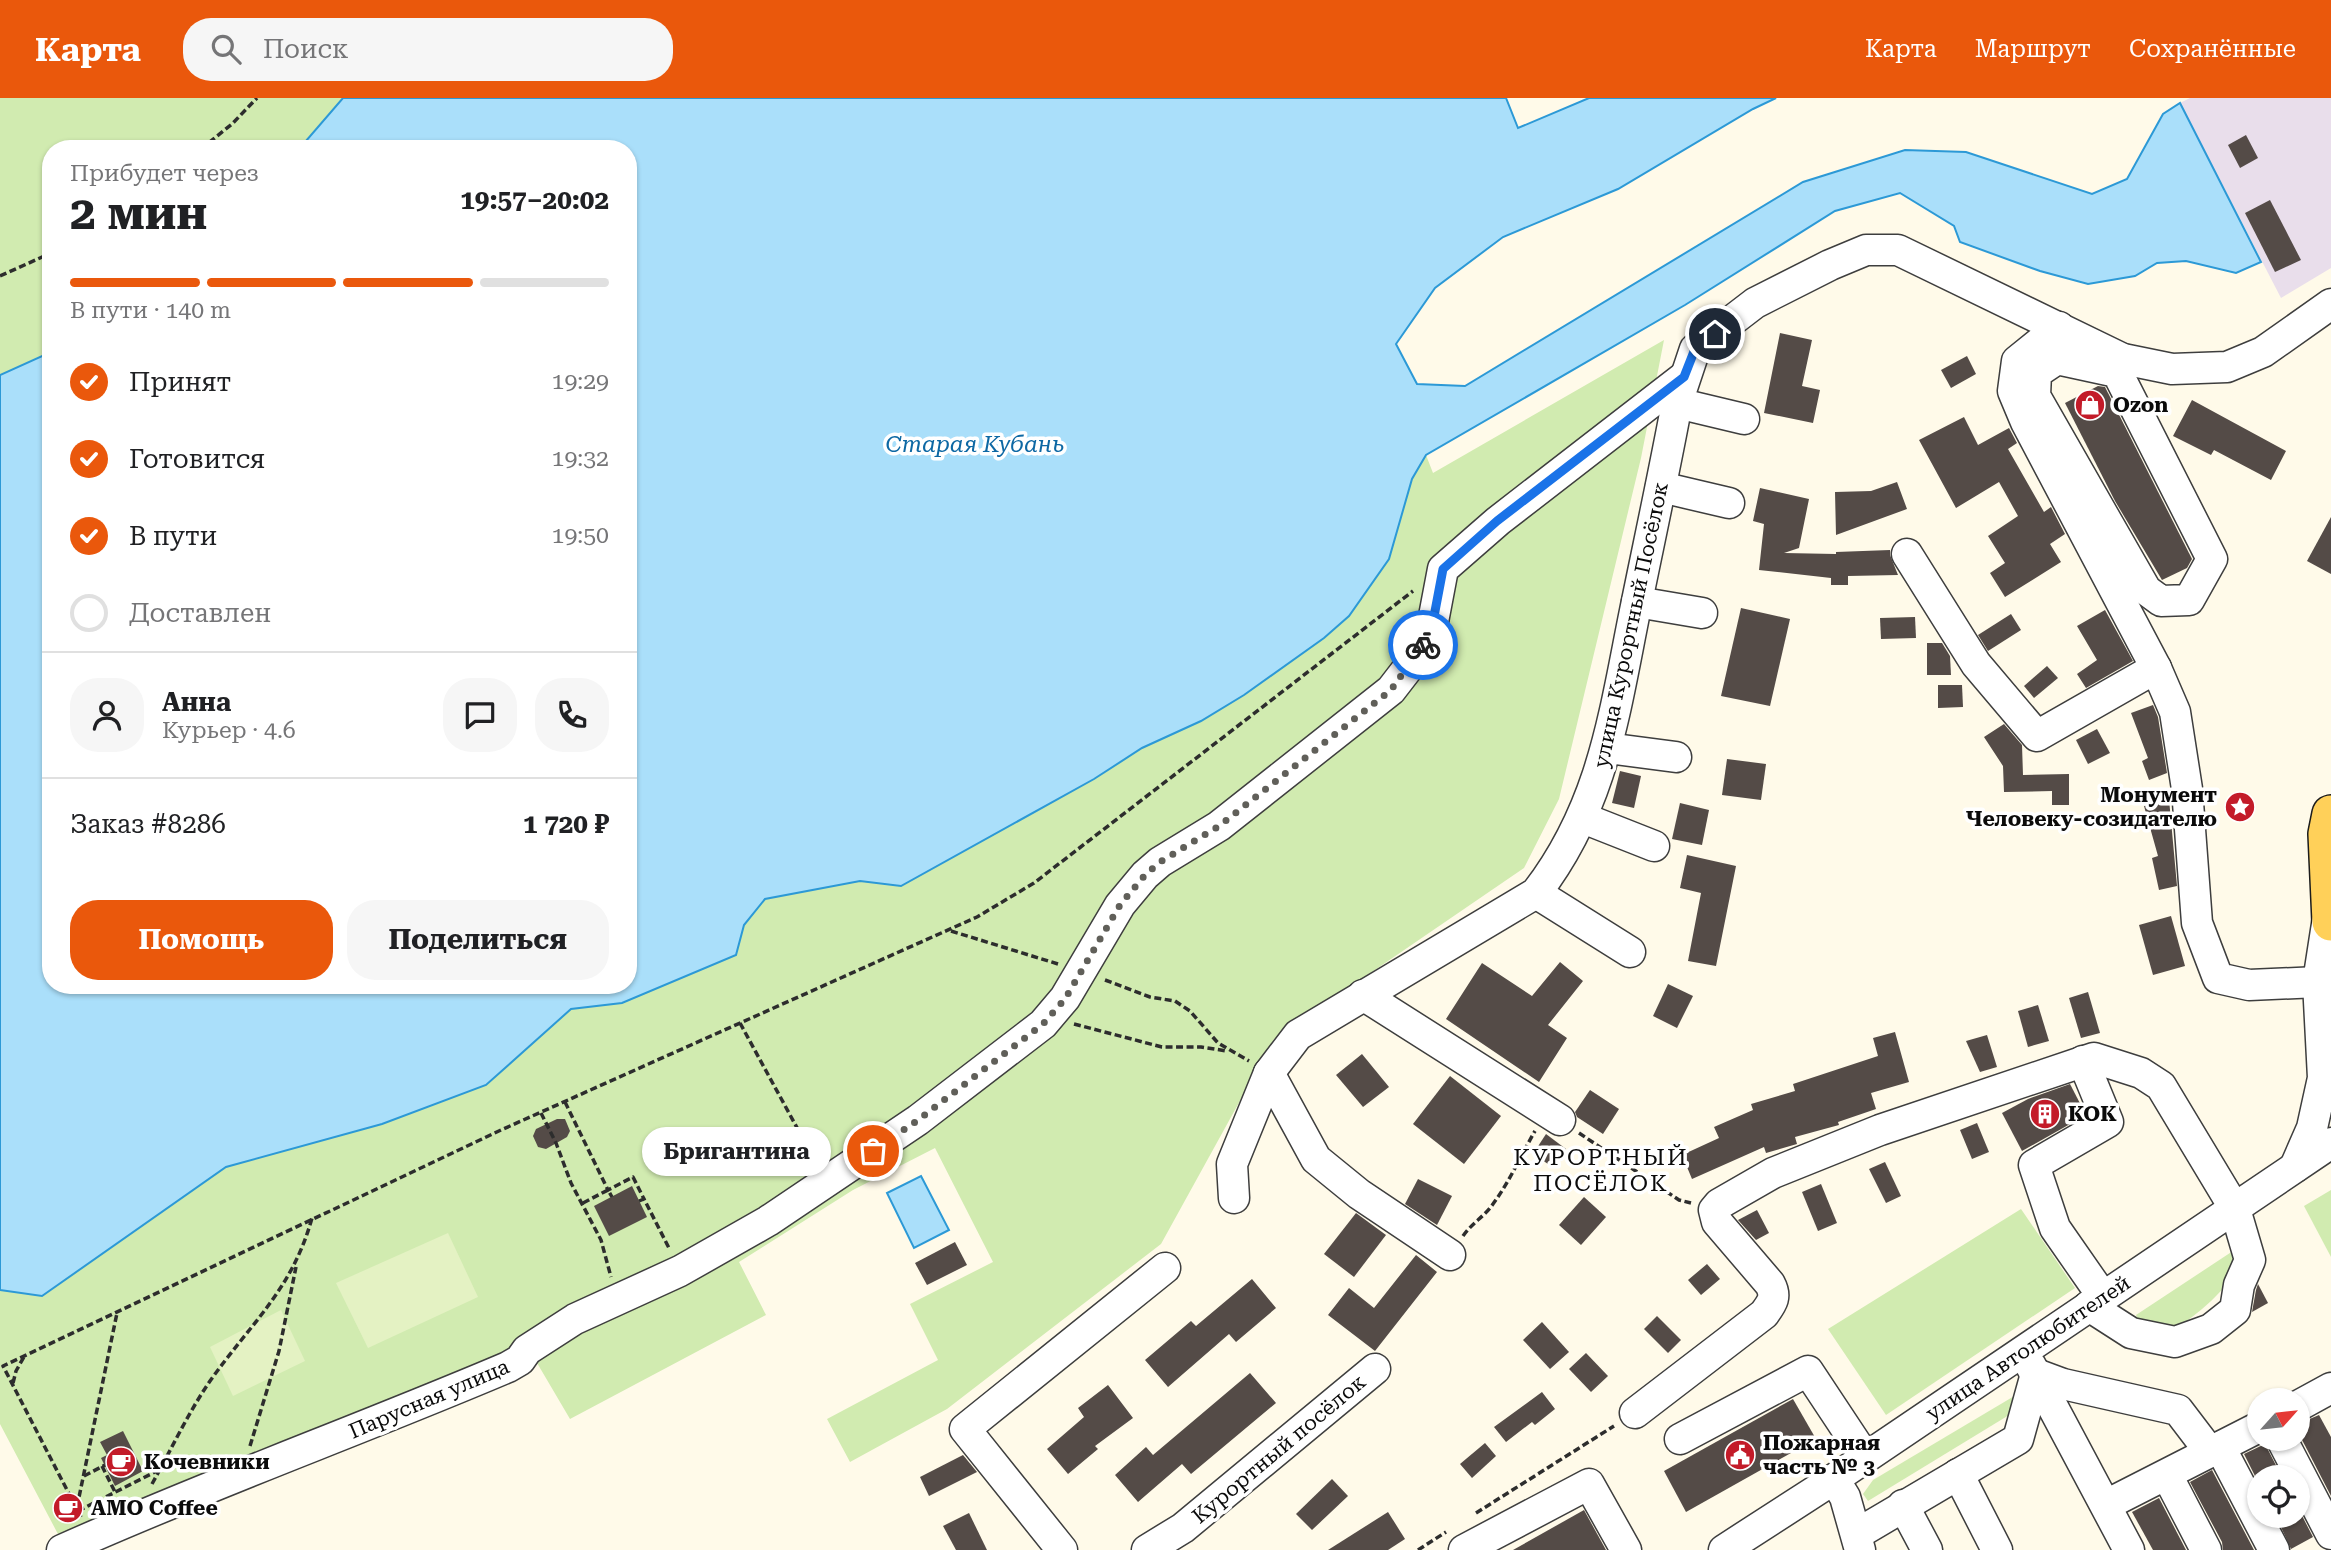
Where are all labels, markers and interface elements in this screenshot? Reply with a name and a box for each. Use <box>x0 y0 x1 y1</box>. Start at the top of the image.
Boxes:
search box <box>183 18 673 81</box>
text: Карта <box>35 30 141 69</box>
icon: search <box>207 30 245 68</box>
text: Поиск <box>263 34 349 64</box>
text: Карта <box>1865 35 1937 63</box>
text: Маршрут <box>1975 35 2091 63</box>
text: Сохранённые <box>2129 35 2296 63</box>
text: Прибудет через <box>70 160 259 187</box>
text: 19:57–20:02 <box>460 185 609 215</box>
text: 2 мин <box>70 186 207 240</box>
text: В пути · 140 m <box>70 297 231 324</box>
pin <box>1685 304 1745 364</box>
icon: home <box>1696 315 1734 353</box>
icon: check <box>70 363 108 401</box>
text: Принят <box>129 367 231 397</box>
text: 19:29 <box>552 368 609 395</box>
shop icon: Ozon <box>2073 388 2107 422</box>
place label: Ozon <box>2113 393 2168 417</box>
water label: Старая Кубань <box>886 431 1064 458</box>
icon: check <box>70 440 108 478</box>
text: Готовится <box>129 444 265 474</box>
text: 19:32 <box>552 445 609 472</box>
street label: улица Курортный Посёлок <box>1589 480 1673 770</box>
icon: check <box>70 517 108 555</box>
text: В пути <box>129 521 217 551</box>
text: 19:50 <box>552 522 609 549</box>
text: Доставлен <box>129 598 271 628</box>
courier <box>1388 610 1458 680</box>
icon: bike <box>1404 626 1442 664</box>
button: person <box>70 678 144 752</box>
button: chat <box>443 678 517 752</box>
button: phone <box>535 678 609 752</box>
text: Анна <box>162 687 231 717</box>
text: Курьер · 4.6 <box>162 717 296 744</box>
place label: Монумент Человеку-созидателю <box>1966 783 2217 831</box>
place icon: Монумент Человеку-созидателю <box>2223 790 2257 824</box>
text: Заказ #8286 <box>70 809 226 839</box>
text: 1 720 ₽ <box>523 809 609 839</box>
button: Помощь <box>70 900 333 980</box>
button: Поделиться <box>347 900 609 980</box>
building icon: КОК <box>2028 1097 2062 1131</box>
place label: КОК <box>2068 1102 2117 1126</box>
pin <box>843 1121 903 1181</box>
callout: Бригантина <box>642 1126 831 1176</box>
icon: bag <box>854 1132 892 1170</box>
text: Бригантина <box>663 1138 810 1165</box>
district label: КУРОРТНЫЙ ПОСЁЛОК <box>1513 1144 1689 1197</box>
street label: улица Автолюбителей <box>1921 1271 2135 1425</box>
street label: Парусная улица <box>345 1354 513 1444</box>
street label: Курортный посёлок <box>1188 1370 1370 1528</box>
north arrow <box>2247 1388 2310 1451</box>
map controls <box>2247 1388 2310 1528</box>
place label: Пожарная часть № 3 <box>1763 1431 1880 1479</box>
public building icon: Пожарная часть № 3 <box>1723 1438 1757 1472</box>
cafe icon: Кочевники <box>104 1445 138 1479</box>
place label: Кочевники <box>144 1450 270 1474</box>
button: locate <box>2247 1465 2310 1528</box>
cafe icon: AMO Coffee <box>51 1491 85 1525</box>
place label: AMO Coffee <box>91 1496 218 1520</box>

